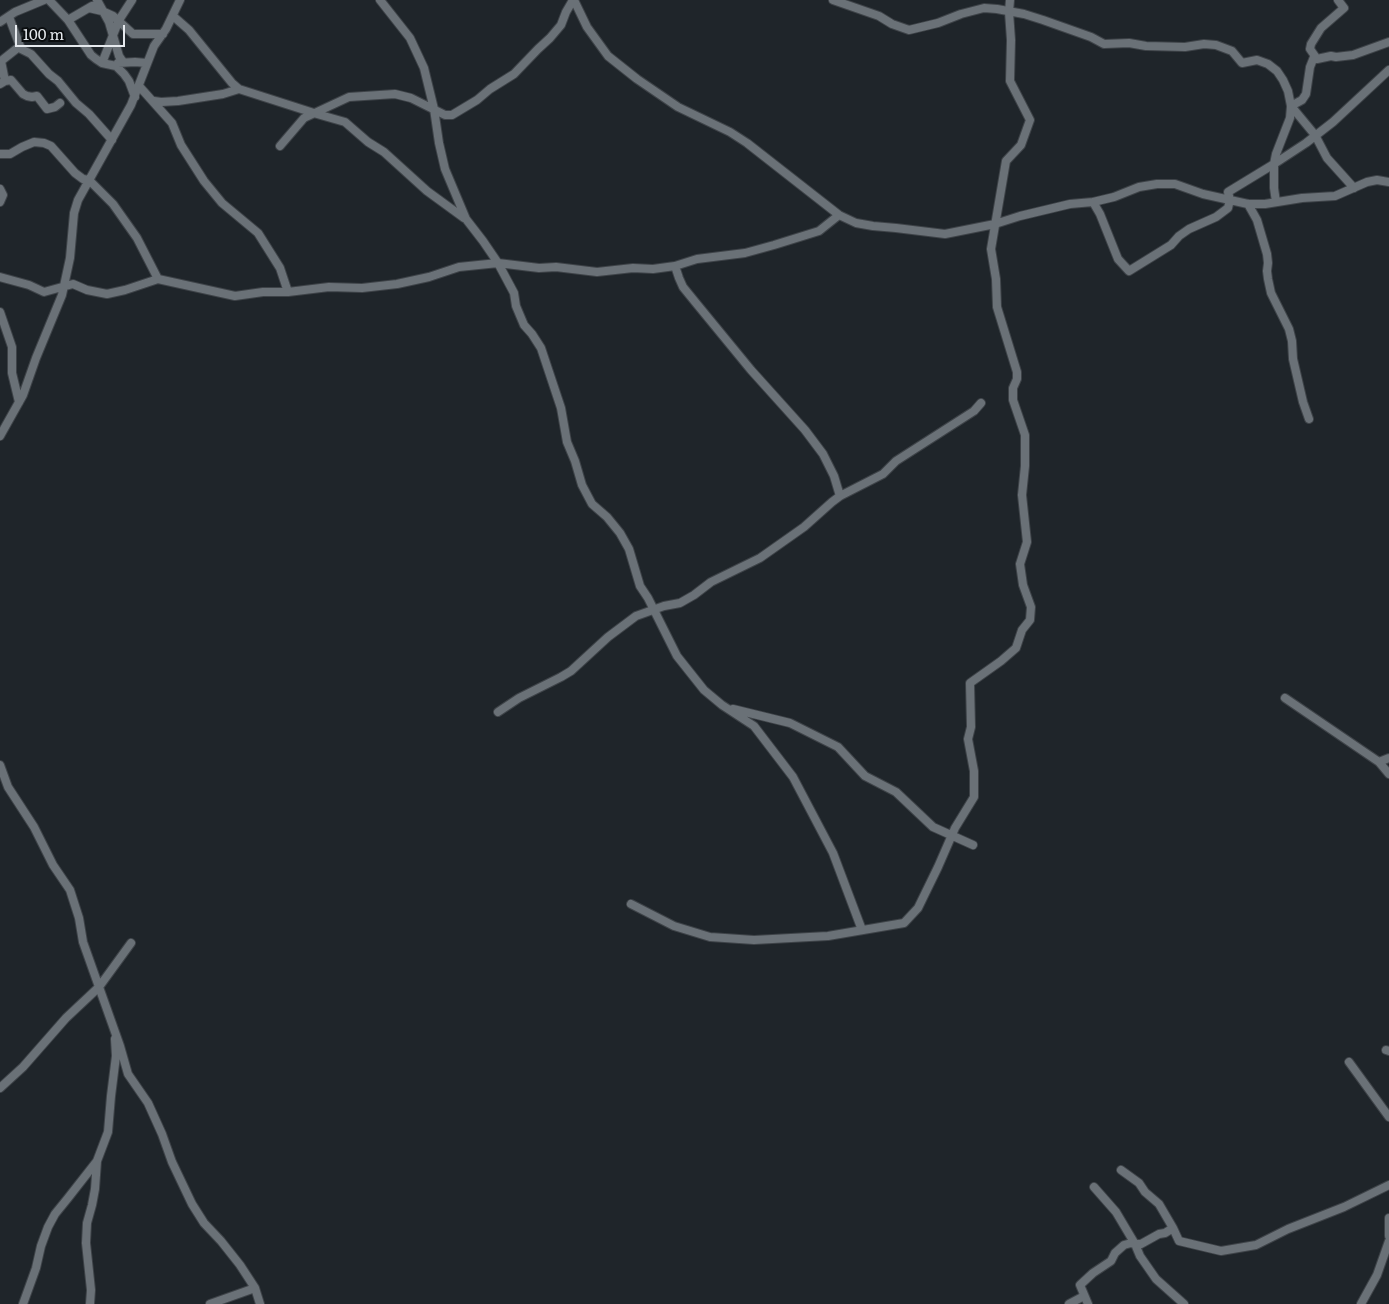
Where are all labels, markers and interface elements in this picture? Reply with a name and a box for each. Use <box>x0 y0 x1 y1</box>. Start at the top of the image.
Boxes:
scale bar <box>18 15 128 47</box>
text: 100 m <box>23 22 64 45</box>

